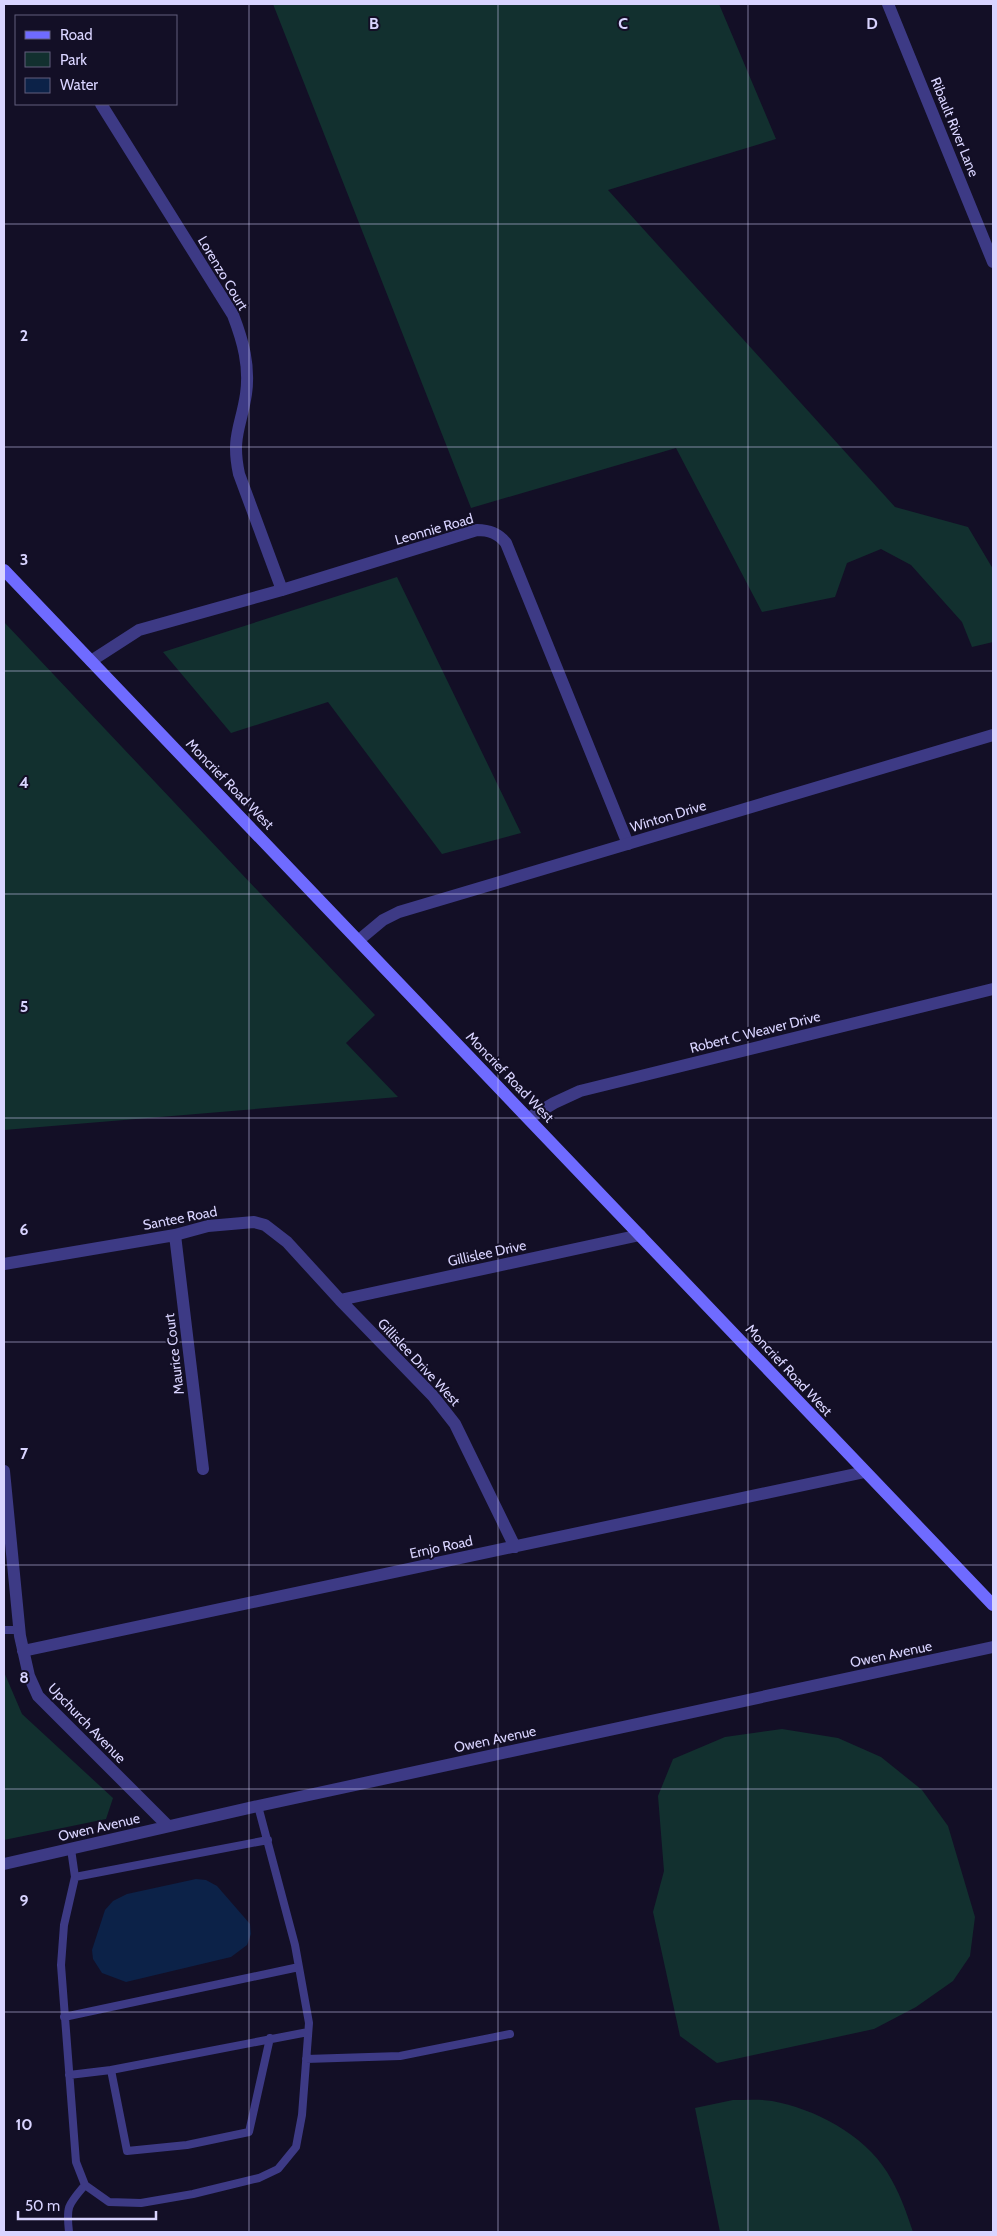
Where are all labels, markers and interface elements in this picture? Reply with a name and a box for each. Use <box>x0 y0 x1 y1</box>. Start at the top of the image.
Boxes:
text: B <box>369 14 379 33</box>
text: C <box>618 14 628 33</box>
text: D <box>866 14 878 33</box>
legend <box>15 15 178 105</box>
text: Road <box>60 26 93 44</box>
text: Park <box>60 51 87 69</box>
street label: Ribault River Lane <box>927 75 983 179</box>
text: Water <box>60 76 98 94</box>
street label: Lorenzo Court <box>194 232 252 314</box>
text: 2 <box>20 326 28 345</box>
street label: Leonnie Road <box>393 509 475 549</box>
text: 3 <box>20 550 28 569</box>
street label: Moncrief Road West <box>182 735 278 833</box>
text: 4 <box>19 773 29 792</box>
street label: Winton Drive <box>628 796 708 836</box>
text: 5 <box>20 997 28 1016</box>
street label: Robert C Weaver Drive <box>688 1007 822 1057</box>
street label: Moncrief Road West <box>462 1028 558 1126</box>
street label: Santee Road <box>141 1202 219 1234</box>
text: 6 <box>20 1220 29 1239</box>
street label: Gillislee Drive <box>446 1236 528 1270</box>
street label: Maurice Court <box>160 1312 188 1396</box>
street label: Gillislee Drive West <box>374 1314 464 1410</box>
street label: Moncrief Road West <box>742 1320 836 1420</box>
text: 7 <box>20 1444 29 1463</box>
street label: Ernjo Road <box>408 1532 474 1562</box>
street label: Owen Avenue <box>848 1637 934 1671</box>
text: 8 <box>19 1668 29 1687</box>
street label: Upchurch Avenue <box>44 1679 130 1767</box>
street label: Owen Avenue <box>452 1722 538 1756</box>
street label: Owen Avenue <box>56 1809 142 1845</box>
text: 9 <box>20 1891 29 1910</box>
text: 10 <box>15 2115 33 2134</box>
scale bar <box>18 2188 155 2220</box>
text: 50 m <box>25 2197 60 2215</box>

